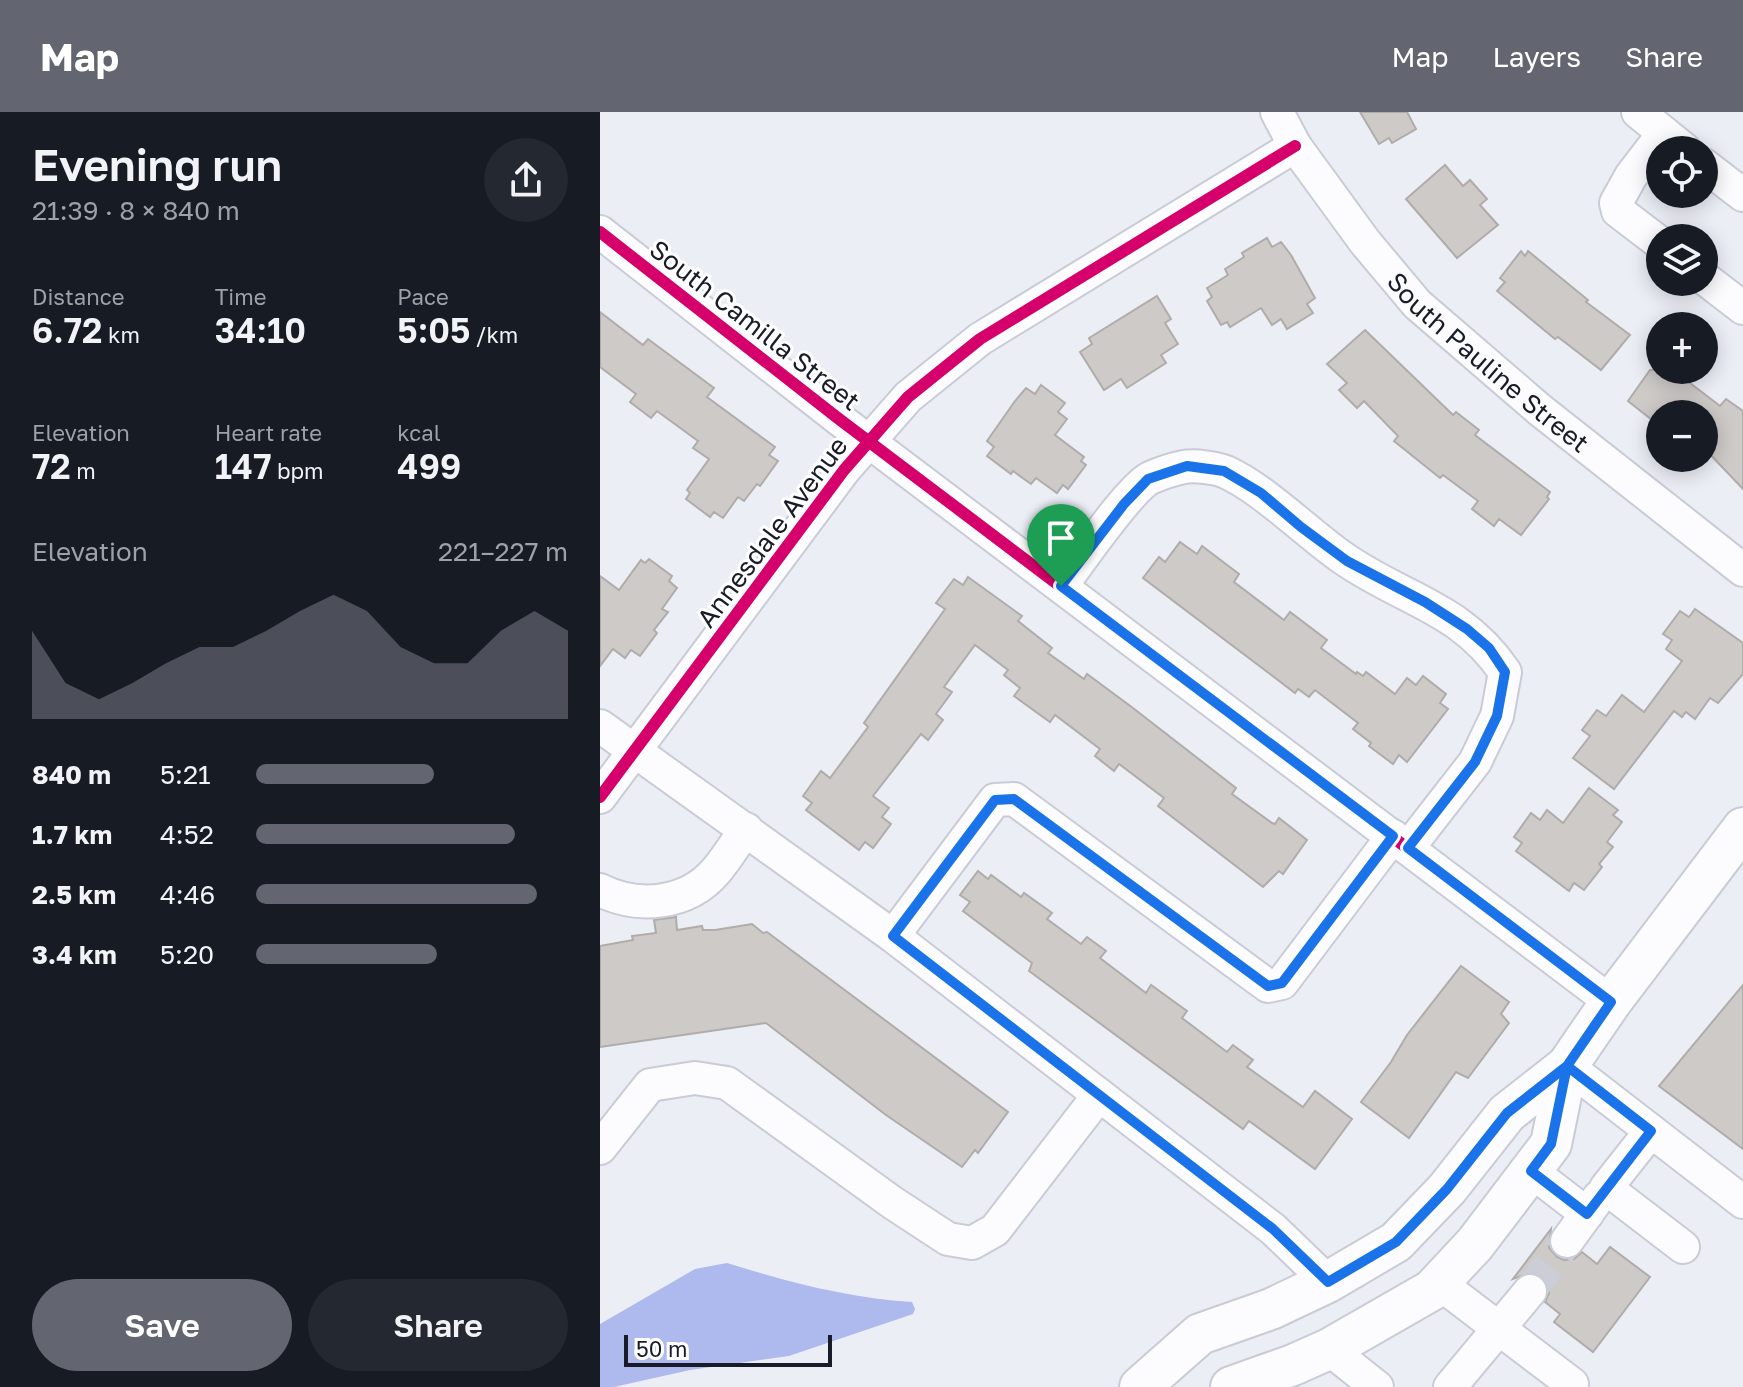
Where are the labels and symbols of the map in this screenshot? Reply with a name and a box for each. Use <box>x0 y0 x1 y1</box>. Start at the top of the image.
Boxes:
street label: South Camilla Street <box>644 233 866 417</box>
street label: South Pauline Street <box>1381 266 1595 458</box>
street label: Annesdale Avenue <box>690 431 854 633</box>
pin <box>1027 504 1095 586</box>
scale bar <box>624 1331 832 1367</box>

